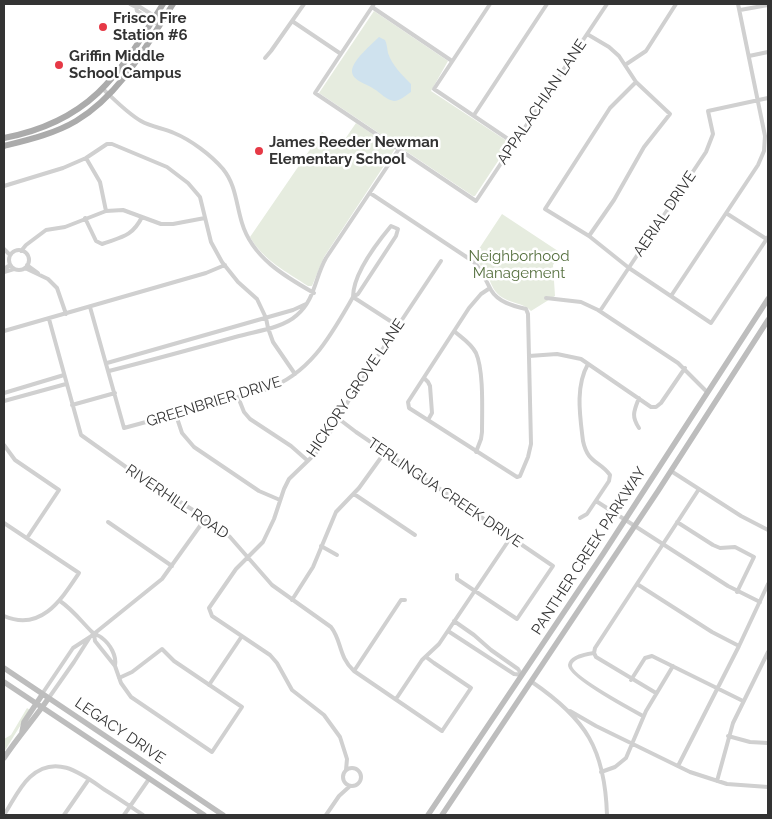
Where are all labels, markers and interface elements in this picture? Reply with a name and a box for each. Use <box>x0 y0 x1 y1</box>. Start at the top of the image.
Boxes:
place label: Frisco Fire Station #6 <box>113 9 188 44</box>
marker: Frisco Fire Station #6 <box>97 21 109 33</box>
street label: APPALACHIAN LANE <box>493 36 591 168</box>
place label: Griffin Middle School Campus <box>69 47 181 82</box>
marker: Griffin Middle School Campus <box>53 59 65 71</box>
place label: James Reeder Newman Elementary School <box>269 133 439 168</box>
marker: James Reeder Newman Elementary School <box>253 145 265 157</box>
street label: AERIAL DRIVE <box>630 168 700 260</box>
park label: Neighborhood Management <box>469 247 569 282</box>
street label: HICKORY GROVE LANE <box>303 316 409 460</box>
street label: GREENBRIER DRIVE <box>144 373 284 431</box>
street label: TERLINGUA CREEK DRIVE <box>364 434 526 552</box>
street label: RIVERHILL ROAD <box>122 461 232 543</box>
street label: PANTHER CREEK PARKWAY <box>528 464 650 638</box>
street label: LEGACY DRIVE <box>71 694 169 768</box>

